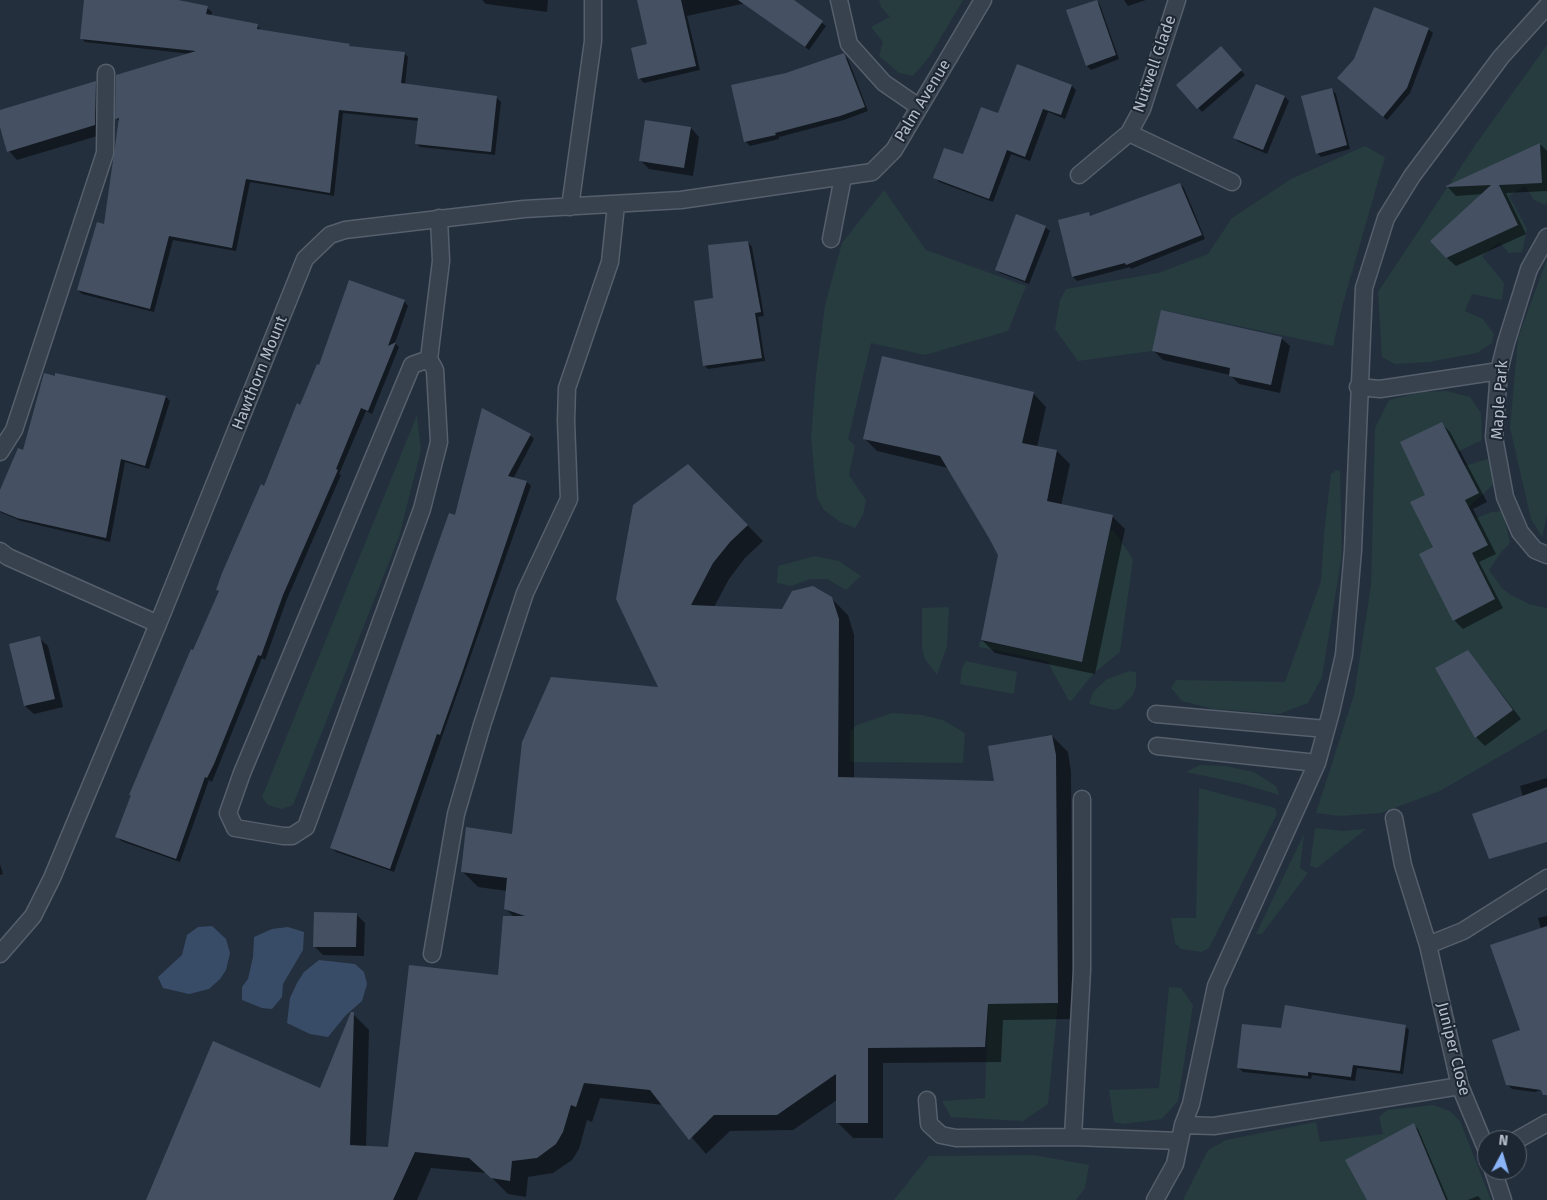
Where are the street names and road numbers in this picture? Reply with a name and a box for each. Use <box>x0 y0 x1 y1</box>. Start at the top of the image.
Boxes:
street label: Nutwell Glade <box>1129 13 1181 115</box>
street label: Palm Avenue <box>891 56 955 146</box>
street label: Hawthorn Mount <box>228 313 292 433</box>
street label: Maple Park <box>1488 360 1512 440</box>
street label: Juniper Close <box>1432 1000 1474 1098</box>

